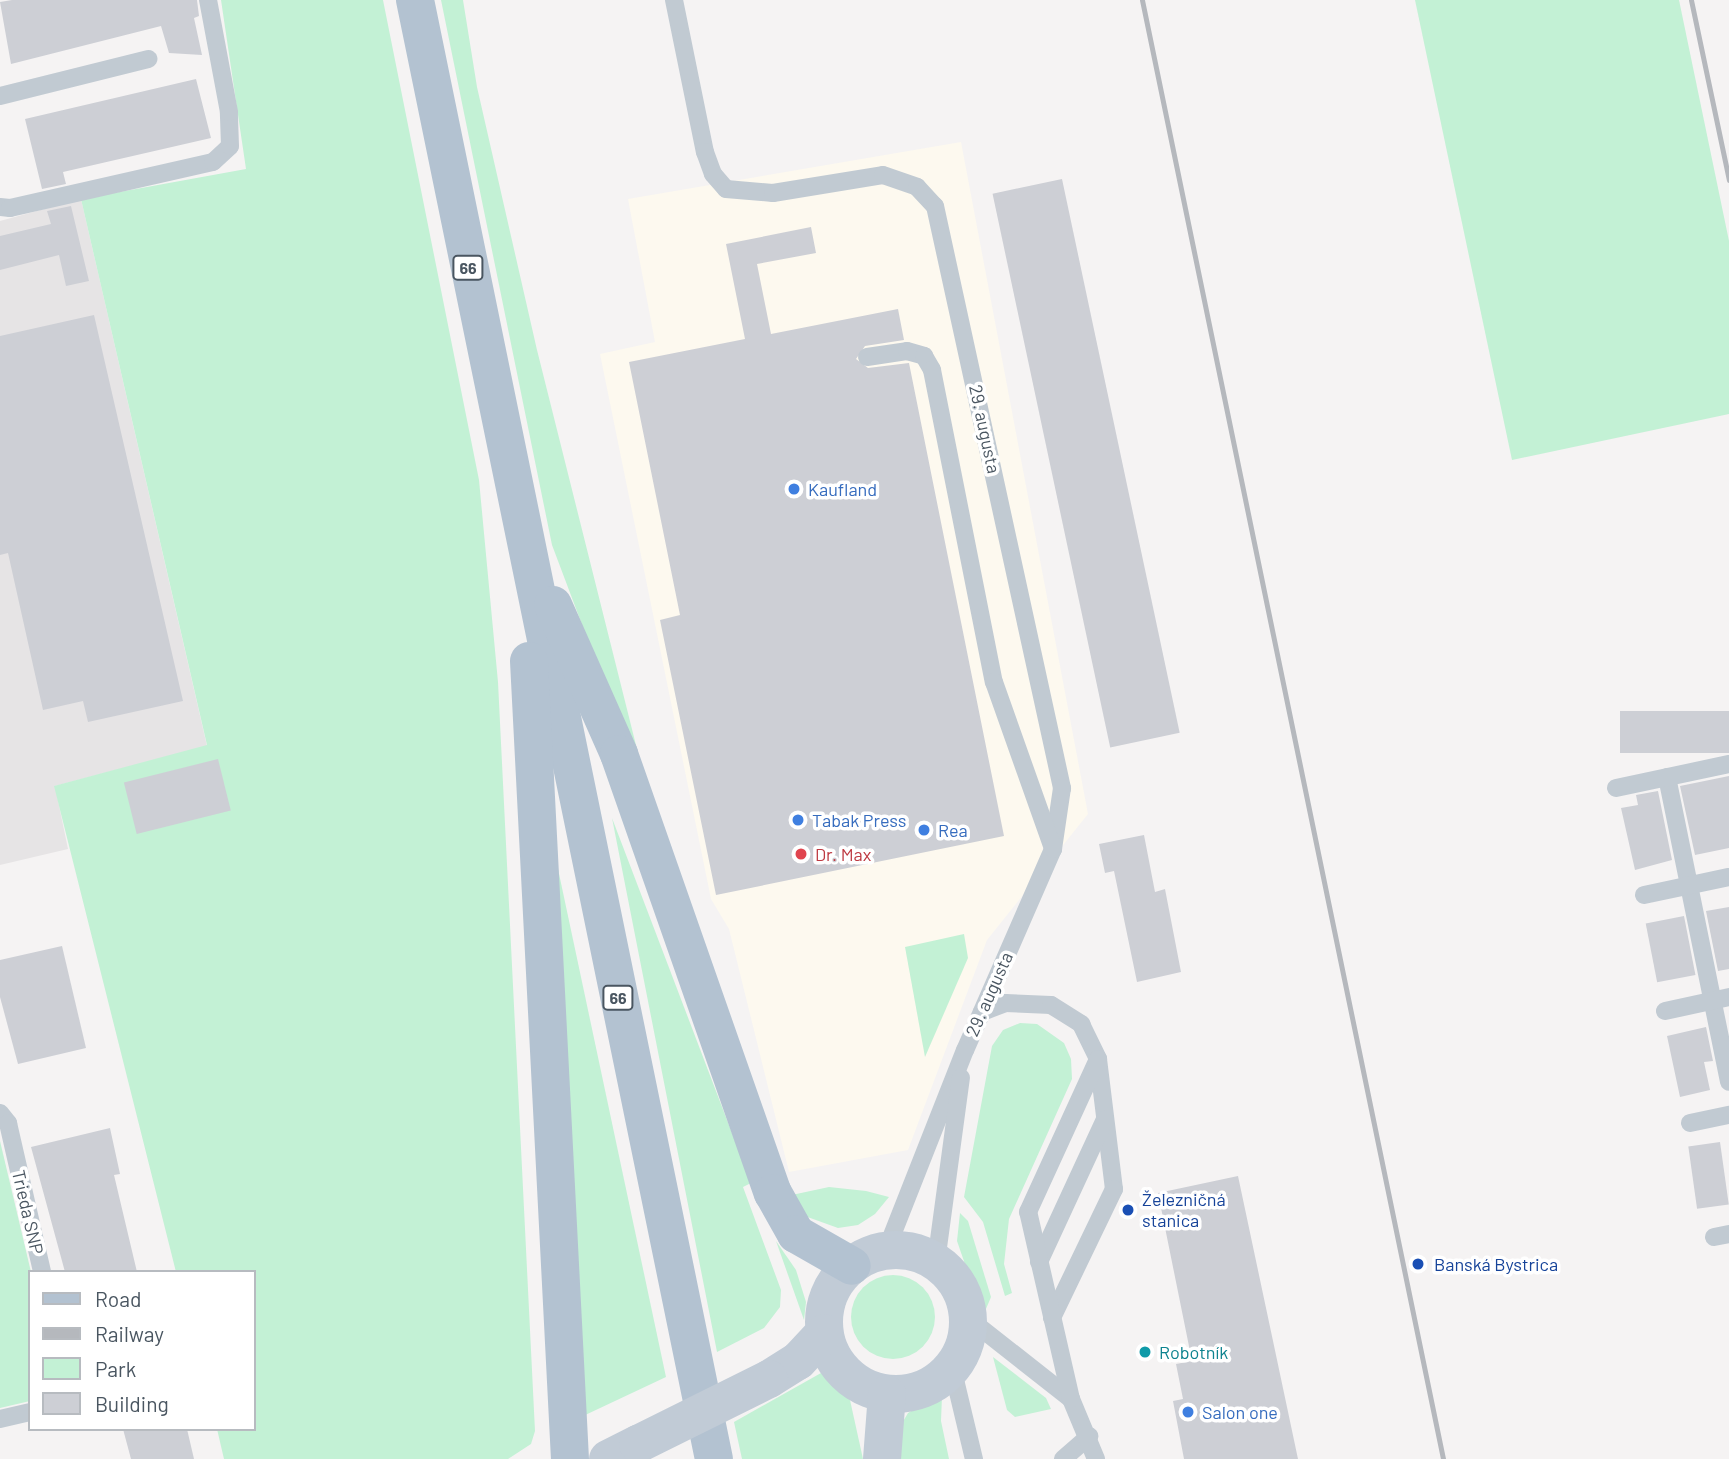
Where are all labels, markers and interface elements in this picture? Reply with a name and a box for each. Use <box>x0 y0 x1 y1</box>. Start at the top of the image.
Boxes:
road number: 66 <box>452 256 484 280</box>
street label: 29. augusta <box>965 383 1005 475</box>
place label: Kaufland <box>808 478 877 500</box>
marker: Kaufland <box>786 481 802 497</box>
place label: Tabak Press <box>812 809 906 831</box>
marker: Tabak Press <box>790 812 806 828</box>
place label: Rea <box>938 819 968 841</box>
marker: Rea <box>916 822 932 838</box>
place label: Dr. Max <box>815 843 871 865</box>
marker: Dr. Max <box>793 846 809 862</box>
street label: 29. augusta <box>961 948 1017 1040</box>
road number: 66 <box>602 986 634 1010</box>
street label: Trieda SNP <box>8 1168 48 1256</box>
place label: Železničná stanica <box>1142 1189 1226 1232</box>
marker: Železničná stanica <box>1120 1202 1136 1218</box>
place label: Banská Bystrica <box>1434 1253 1558 1275</box>
marker: Banská Bystrica <box>1408 1254 1428 1274</box>
legend <box>28 1270 256 1431</box>
text: Road <box>95 1286 141 1311</box>
text: Railway <box>95 1321 164 1346</box>
place label: Robotník <box>1159 1341 1228 1363</box>
marker: Robotník <box>1137 1344 1153 1360</box>
text: Park <box>95 1356 136 1381</box>
text: Building <box>95 1391 169 1416</box>
place label: Salon one <box>1202 1401 1278 1423</box>
marker: Salon one <box>1180 1404 1196 1420</box>

